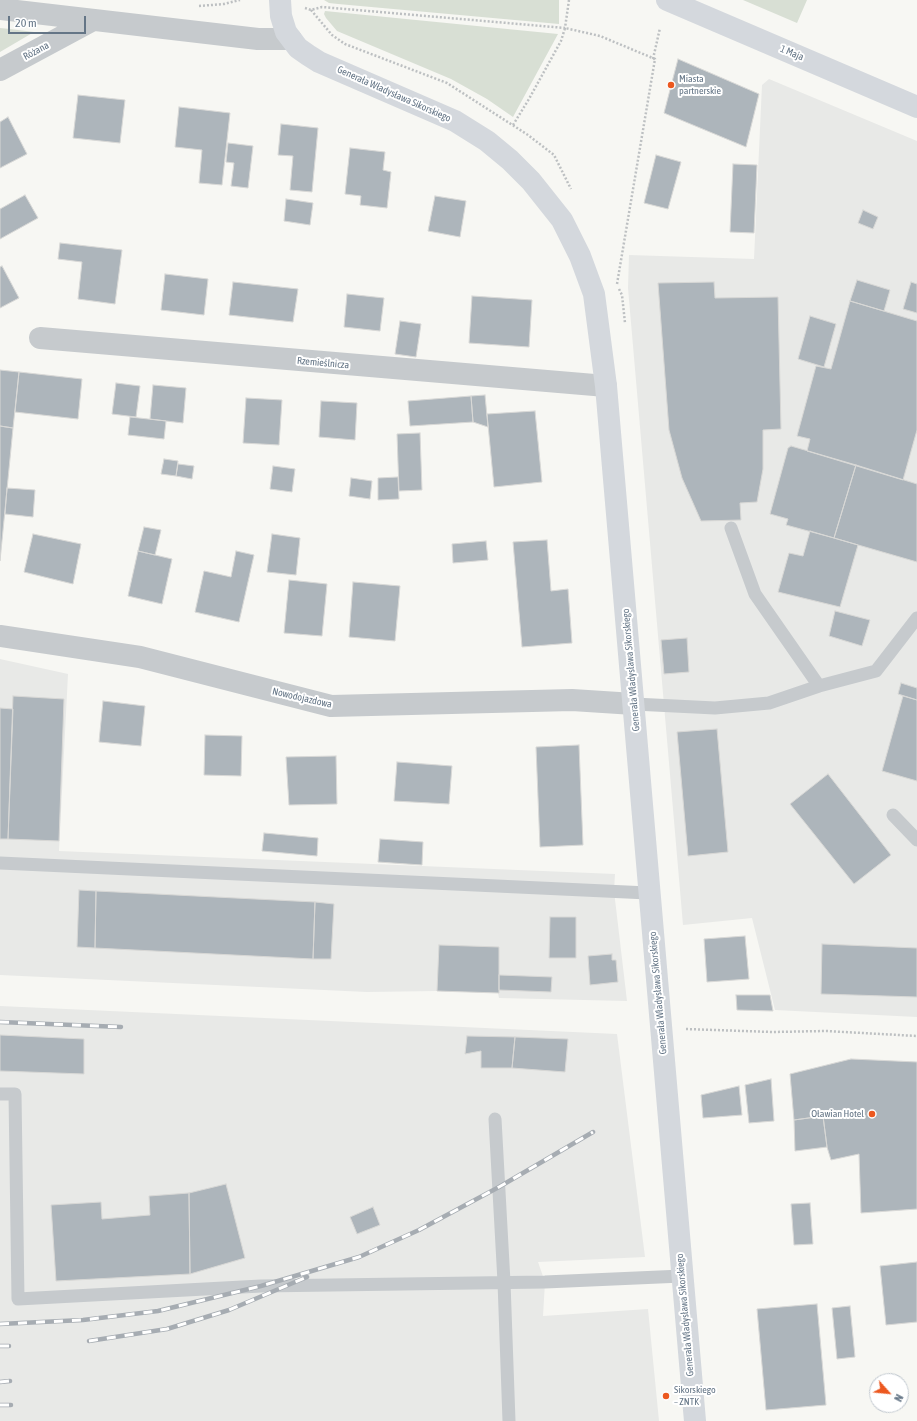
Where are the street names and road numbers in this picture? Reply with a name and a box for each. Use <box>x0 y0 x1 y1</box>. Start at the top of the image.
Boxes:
street label: Różana <box>21 39 51 63</box>
street label: 1 Maja <box>778 43 806 63</box>
street label: Generała Władysława Sikorskiego <box>335 63 453 125</box>
street label: Rzemieślnicza <box>296 355 350 371</box>
street label: Generała Władysława Sikorskiego <box>620 608 642 732</box>
street label: Nowodojazdowa <box>271 685 333 711</box>
street label: Generała Władysława Sikorskiego <box>647 931 669 1055</box>
street label: Generała Władysława Sikorskiego <box>674 1253 696 1377</box>

